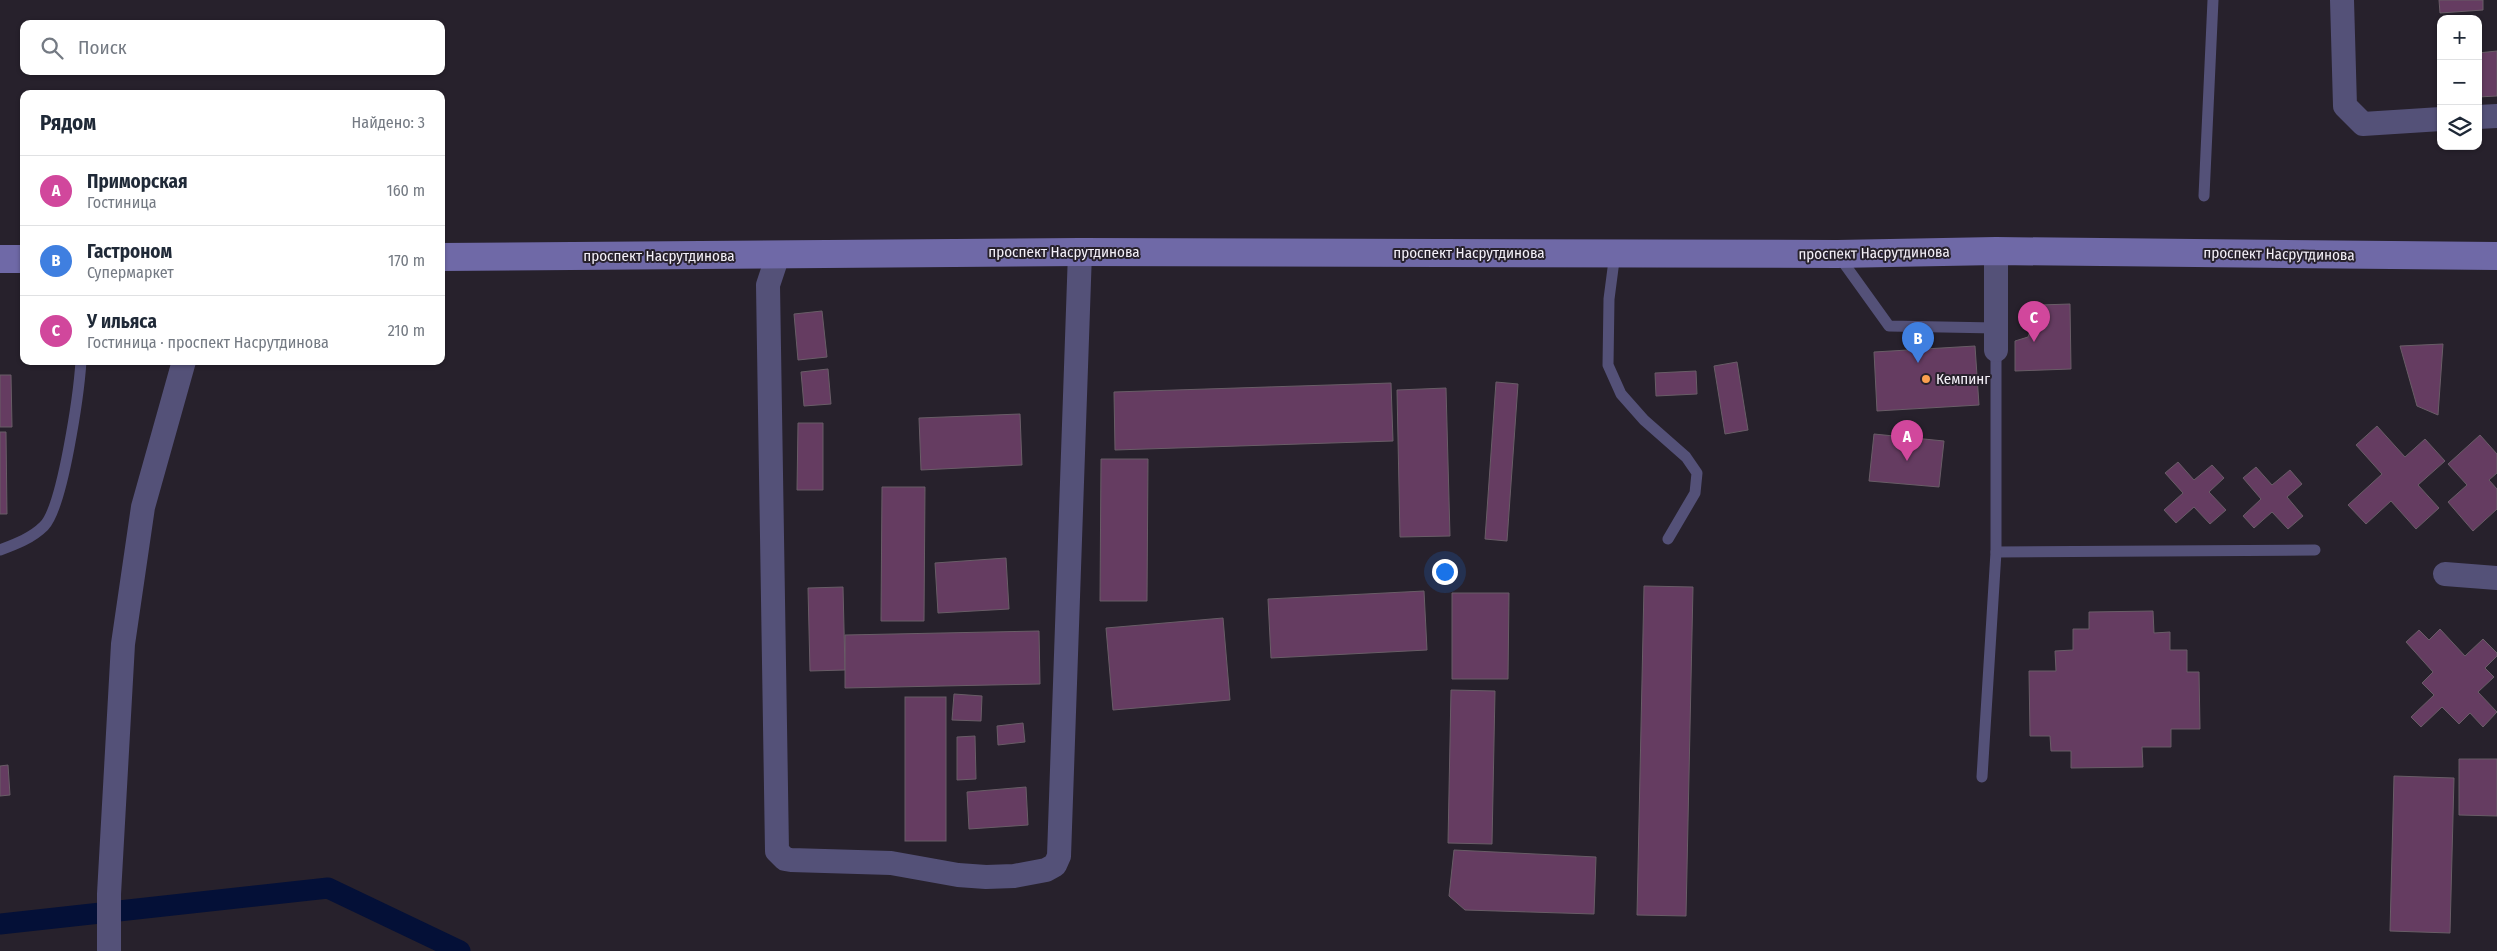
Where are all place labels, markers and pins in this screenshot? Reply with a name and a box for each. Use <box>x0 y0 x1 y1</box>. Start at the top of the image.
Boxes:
pin: C <box>2018 301 2050 342</box>
pin: B <box>1902 322 1934 363</box>
place label: Кемпинг <box>1936 370 1990 388</box>
marker: Кемпинг <box>1920 373 1932 385</box>
pin: A <box>1891 420 1923 461</box>

